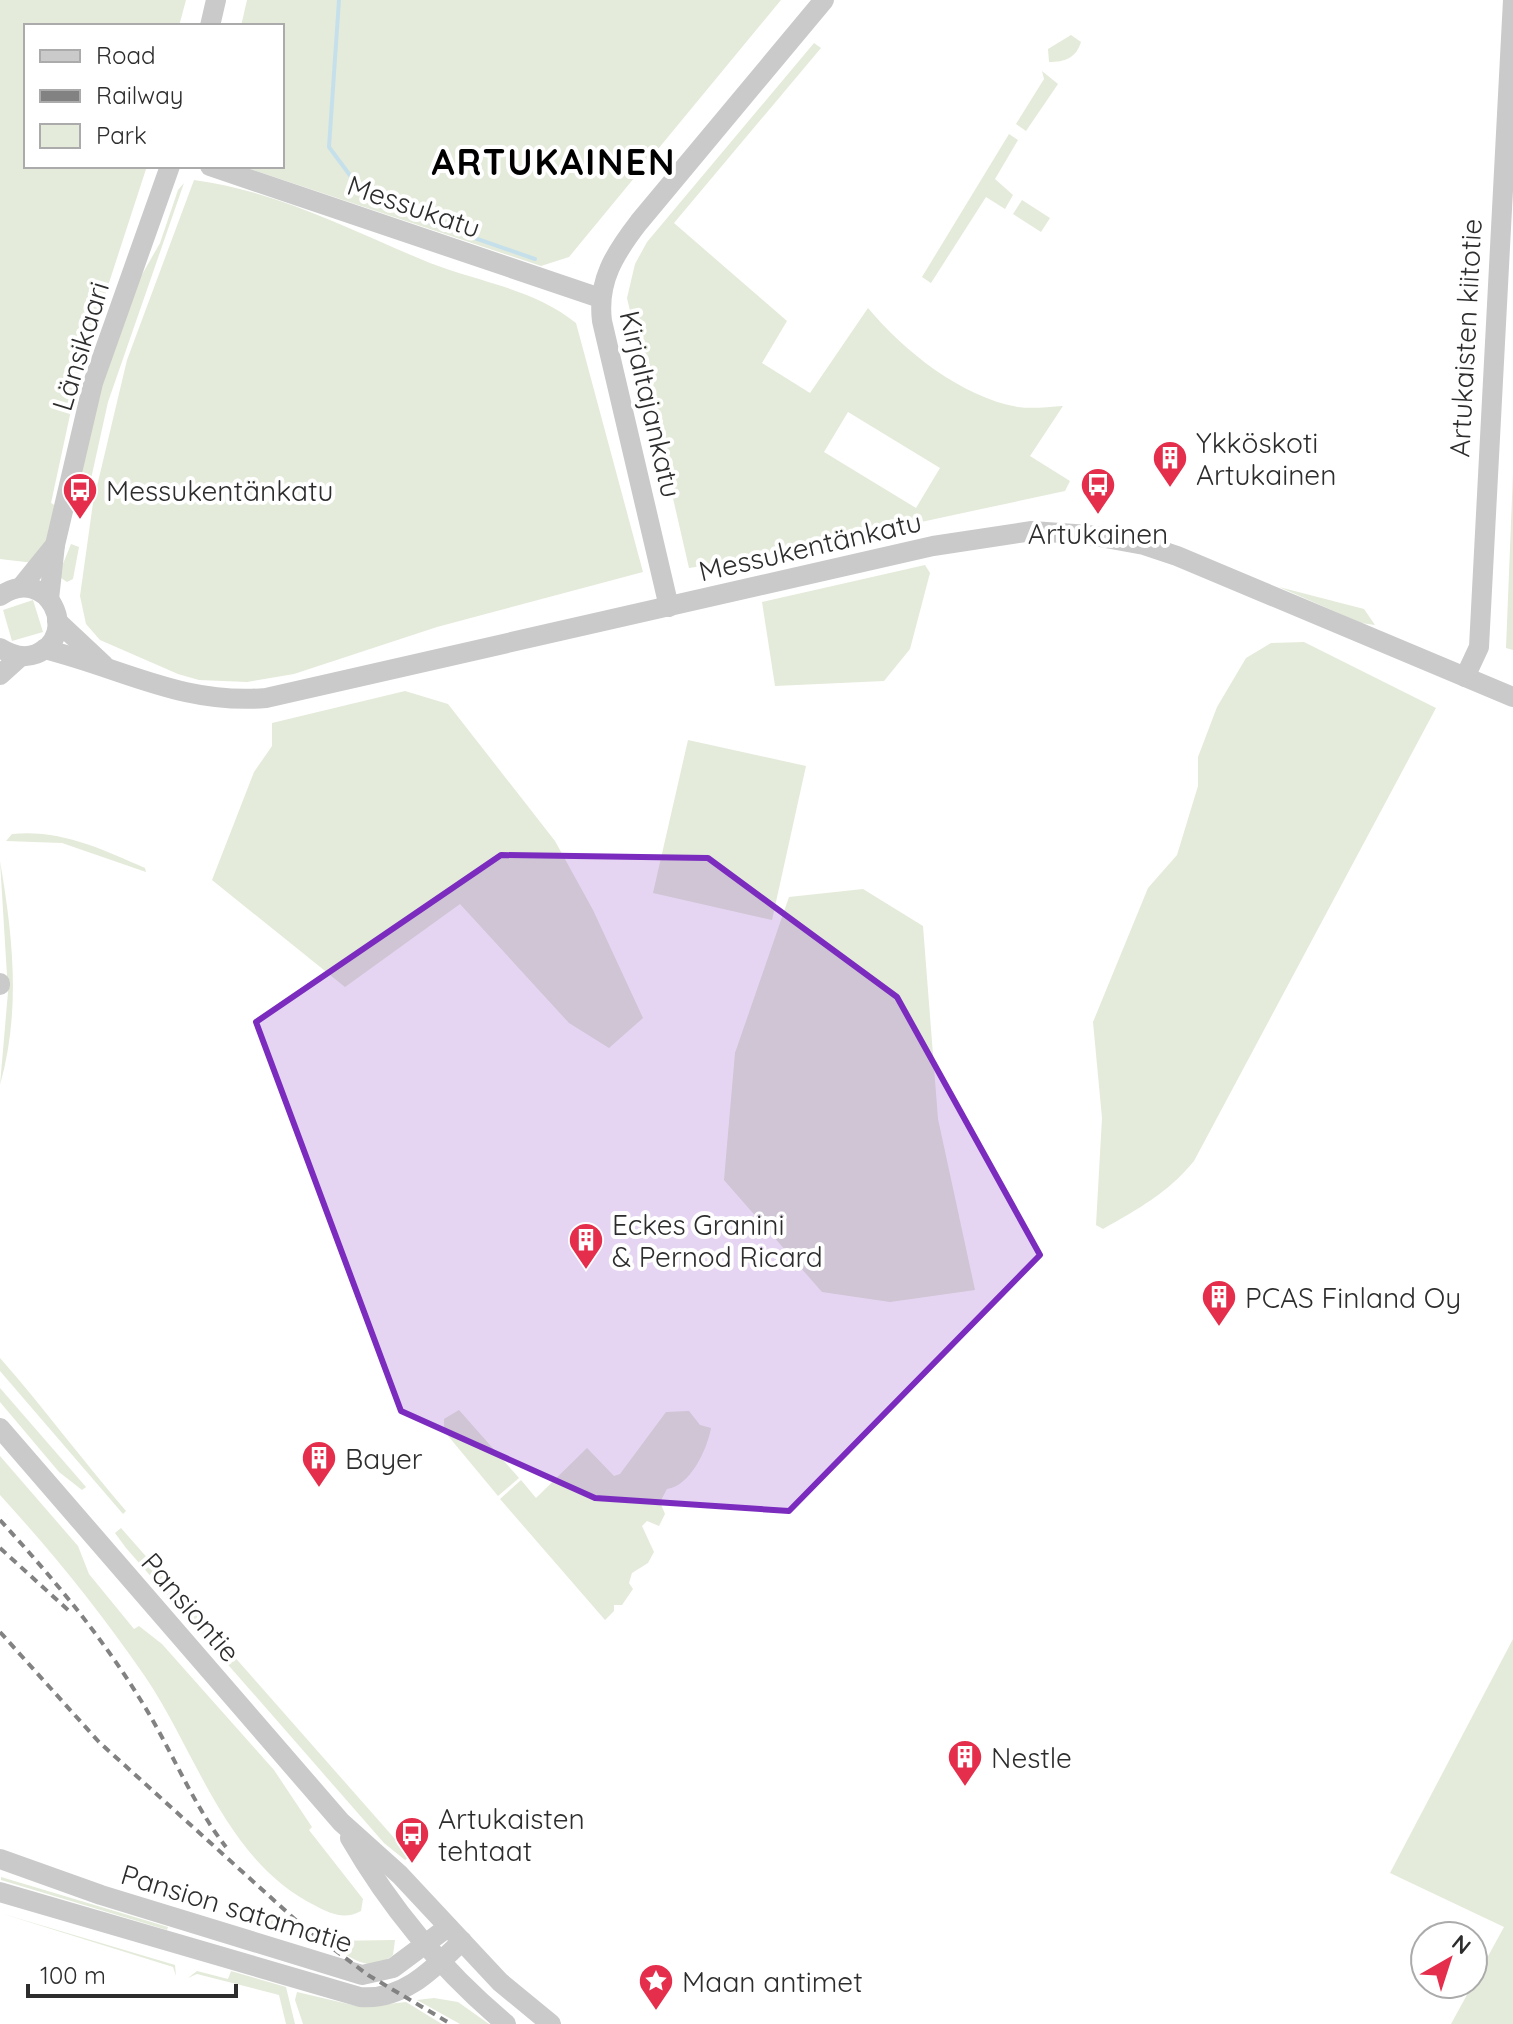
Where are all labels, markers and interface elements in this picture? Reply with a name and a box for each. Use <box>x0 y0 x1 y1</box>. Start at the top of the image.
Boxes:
legend <box>24 24 284 168</box>
text: Road <box>96 40 156 70</box>
text: Railway <box>96 80 183 110</box>
text: Park <box>96 120 147 150</box>
district label: ARTUKAINEN <box>431 139 677 184</box>
street label: Messukatu <box>343 167 485 245</box>
street label: Artukaisten kiitotie <box>1441 218 1489 458</box>
street label: Länsikaari <box>44 277 116 415</box>
street label: Kirjaltajankatu <box>612 307 690 501</box>
place label: Ykköskoti Artukainen <box>1196 425 1336 492</box>
building icon: Ykköskoti Artukainen <box>1151 439 1189 489</box>
bus stop icon: Artukainen <box>1079 466 1117 516</box>
bus stop icon: Messukentänkatu <box>61 471 99 521</box>
place label: Messukentänkatu <box>106 473 333 508</box>
street label: Messukentänkatu <box>695 503 925 589</box>
place label: Artukainen <box>1028 516 1168 551</box>
place label: Eckes Granini & Pernod Ricard <box>612 1207 823 1274</box>
building icon: Eckes Granini & Pernod Ricard <box>567 1221 605 1271</box>
building icon: PCAS Finland Oy <box>1200 1278 1238 1328</box>
place label: PCAS Finland Oy <box>1245 1280 1461 1315</box>
building icon: Bayer <box>300 1439 338 1489</box>
place label: Bayer <box>345 1441 423 1476</box>
street label: Pansiontie <box>134 1545 248 1669</box>
building icon: Nestle <box>946 1738 984 1788</box>
place label: Nestle <box>991 1740 1072 1775</box>
place label: Artukaisten tehtaat <box>438 1801 585 1868</box>
bus stop icon: Artukaisten tehtaat <box>393 1815 431 1865</box>
street label: Pansion satamatie <box>117 1856 357 1960</box>
north arrow <box>1409 1920 1489 2000</box>
text: N <box>1446 1928 1477 1960</box>
scale bar <box>28 1948 236 1998</box>
text: 100 m <box>40 1960 106 1990</box>
place icon: Maan antimet <box>637 1962 675 2012</box>
place label: Maan antimet <box>682 1964 863 1999</box>

